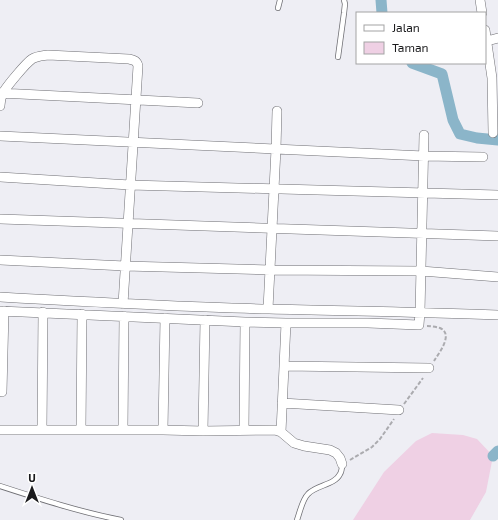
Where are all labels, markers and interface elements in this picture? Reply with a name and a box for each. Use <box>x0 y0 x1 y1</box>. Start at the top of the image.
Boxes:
legend <box>356 12 486 64</box>
text: Jalan <box>392 20 420 34</box>
text: Taman <box>392 40 429 54</box>
north arrow <box>12 468 52 508</box>
text: U <box>28 471 36 484</box>

